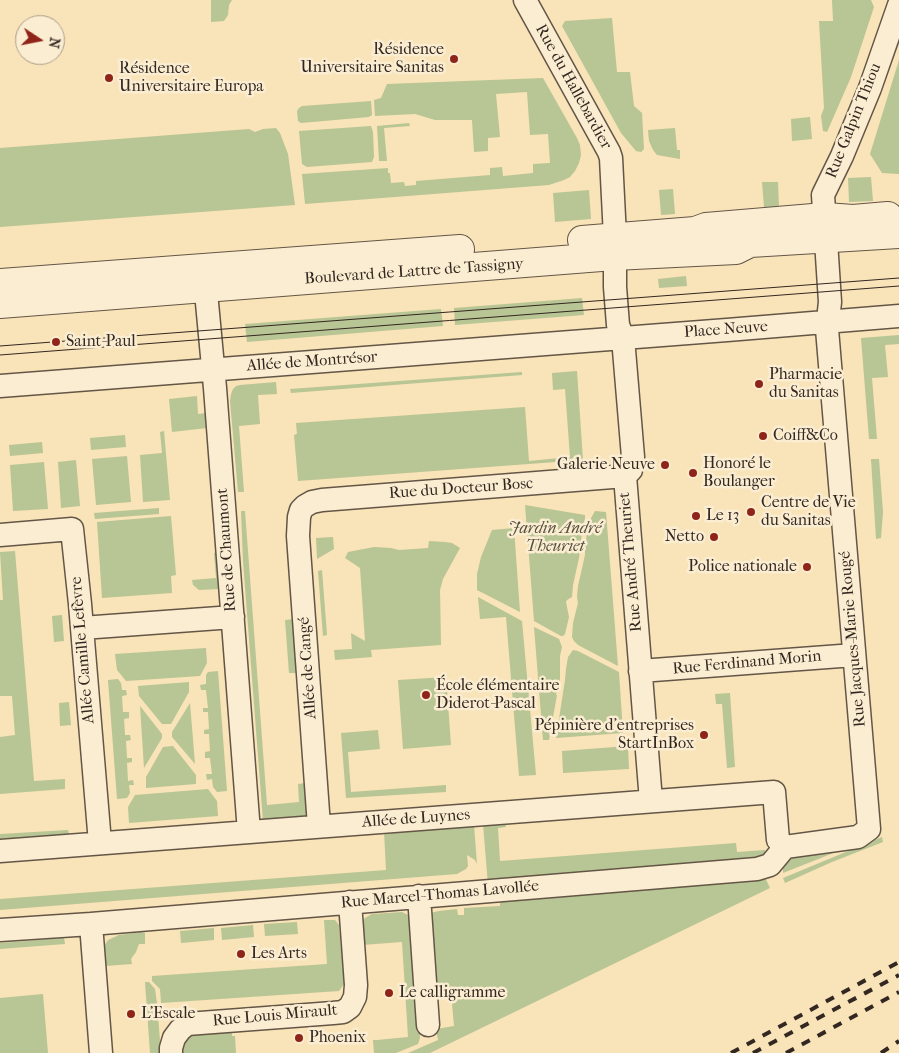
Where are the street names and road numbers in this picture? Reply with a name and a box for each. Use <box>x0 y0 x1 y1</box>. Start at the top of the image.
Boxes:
street label: Rue du Hallebardier <box>531 21 615 153</box>
street label: Rue Galpin Thiou <box>822 61 886 181</box>
street label: Boulevard de Lattre de Tassigny <box>304 255 524 289</box>
street label: Place Neuve <box>683 317 769 343</box>
street label: Allée de Montrésor <box>246 348 378 376</box>
street label: Rue du Docteur Bosc <box>388 474 534 504</box>
street label: Rue de Chaumont <box>213 487 241 613</box>
street label: Rue André Theuriet <box>615 491 647 633</box>
street label: Rue Jacques-Marie Rougé <box>836 550 870 728</box>
street label: Allée Camille Lefèvre <box>67 576 99 724</box>
street label: Allée de Cangé <box>295 616 321 720</box>
street label: Rue Ferdinand Morin <box>672 647 822 679</box>
street label: Allée de Luynes <box>361 806 471 832</box>
street label: Rue Marcel-Thomas Lavollée <box>340 877 540 913</box>
street label: Rue Louis Mirault <box>212 1001 338 1031</box>

